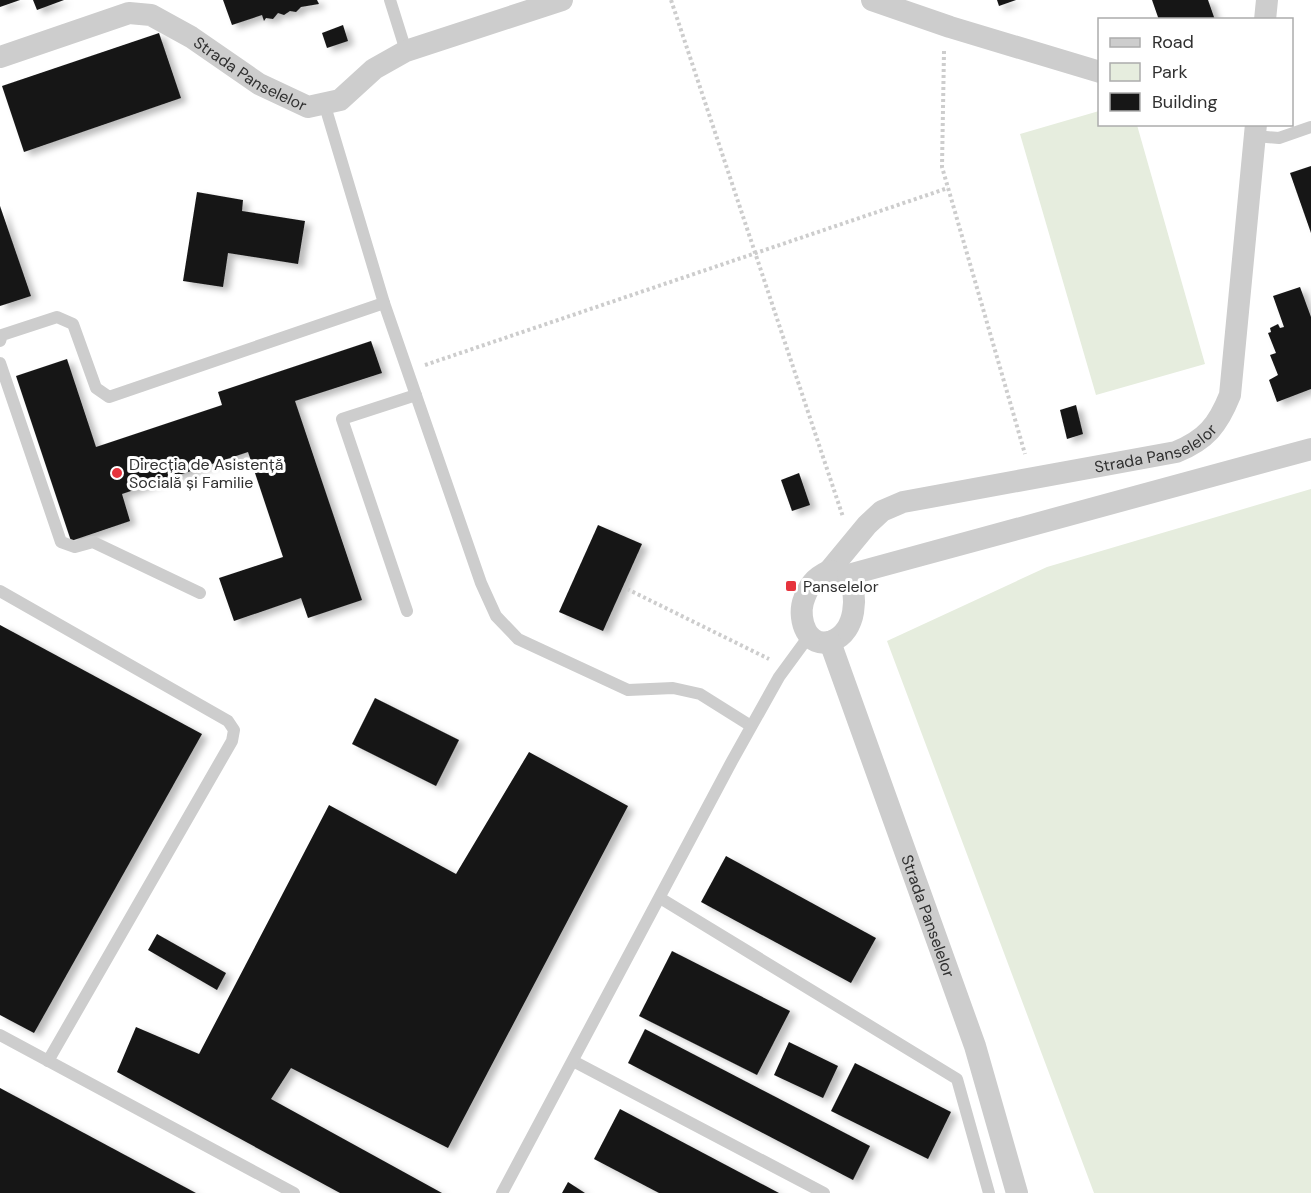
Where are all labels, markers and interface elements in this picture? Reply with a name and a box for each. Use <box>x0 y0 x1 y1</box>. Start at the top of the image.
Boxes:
legend <box>1098 18 1293 126</box>
text: Road <box>1152 30 1194 54</box>
street label: Strada Panselelor <box>189 32 310 116</box>
text: Park <box>1152 60 1188 84</box>
text: Building <box>1152 90 1217 114</box>
street label: Strada Panselelor <box>1093 420 1222 478</box>
place label: Direcția de Asistență Socială și Familie <box>129 454 283 493</box>
marker: Direcția de Asistență Socială și Familie <box>110 466 124 480</box>
place label: Panselelor <box>803 576 879 597</box>
marker: Panselelor <box>784 579 798 593</box>
street label: Strada Panselelor <box>896 852 960 980</box>

